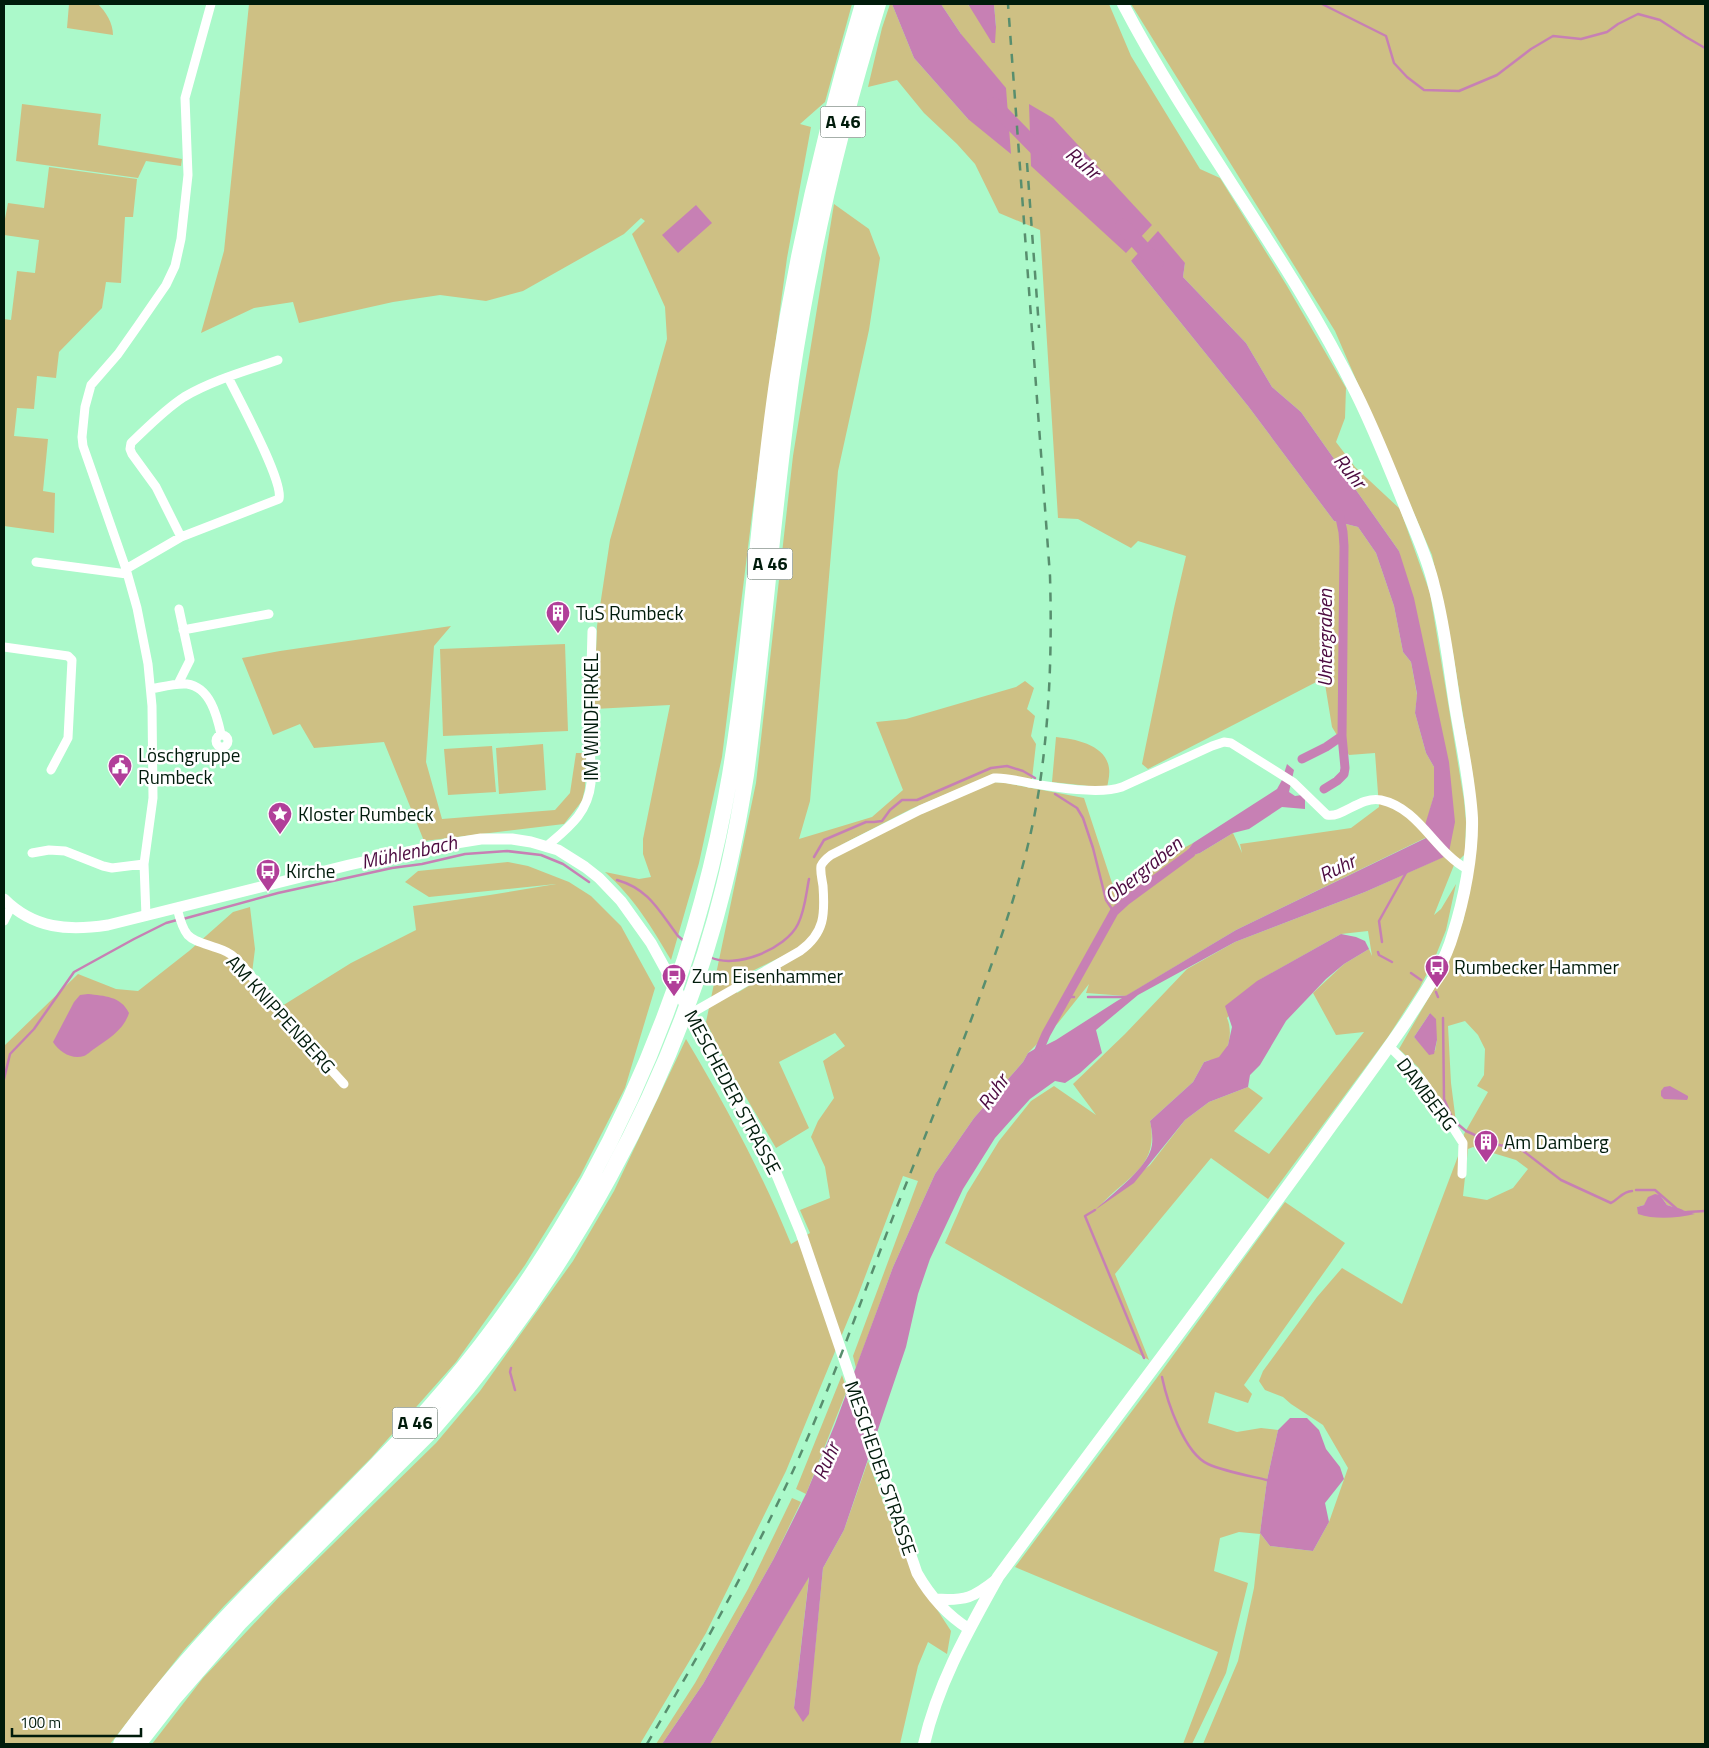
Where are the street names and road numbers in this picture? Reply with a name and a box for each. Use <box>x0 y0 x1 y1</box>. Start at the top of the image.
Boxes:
road number: A 46 <box>820 106 866 138</box>
road number: A 46 <box>748 548 792 580</box>
street label: IM WINDFIRKEL <box>576 653 605 781</box>
street label: AM KNIPPENBERG <box>220 948 343 1080</box>
street label: MESCHEDER STRASSE <box>678 1004 789 1179</box>
street label: DAMBERG <box>1390 1051 1465 1136</box>
street label: MESCHEDER STRASSE <box>838 1377 925 1559</box>
road number: A 46 <box>392 1408 438 1439</box>

